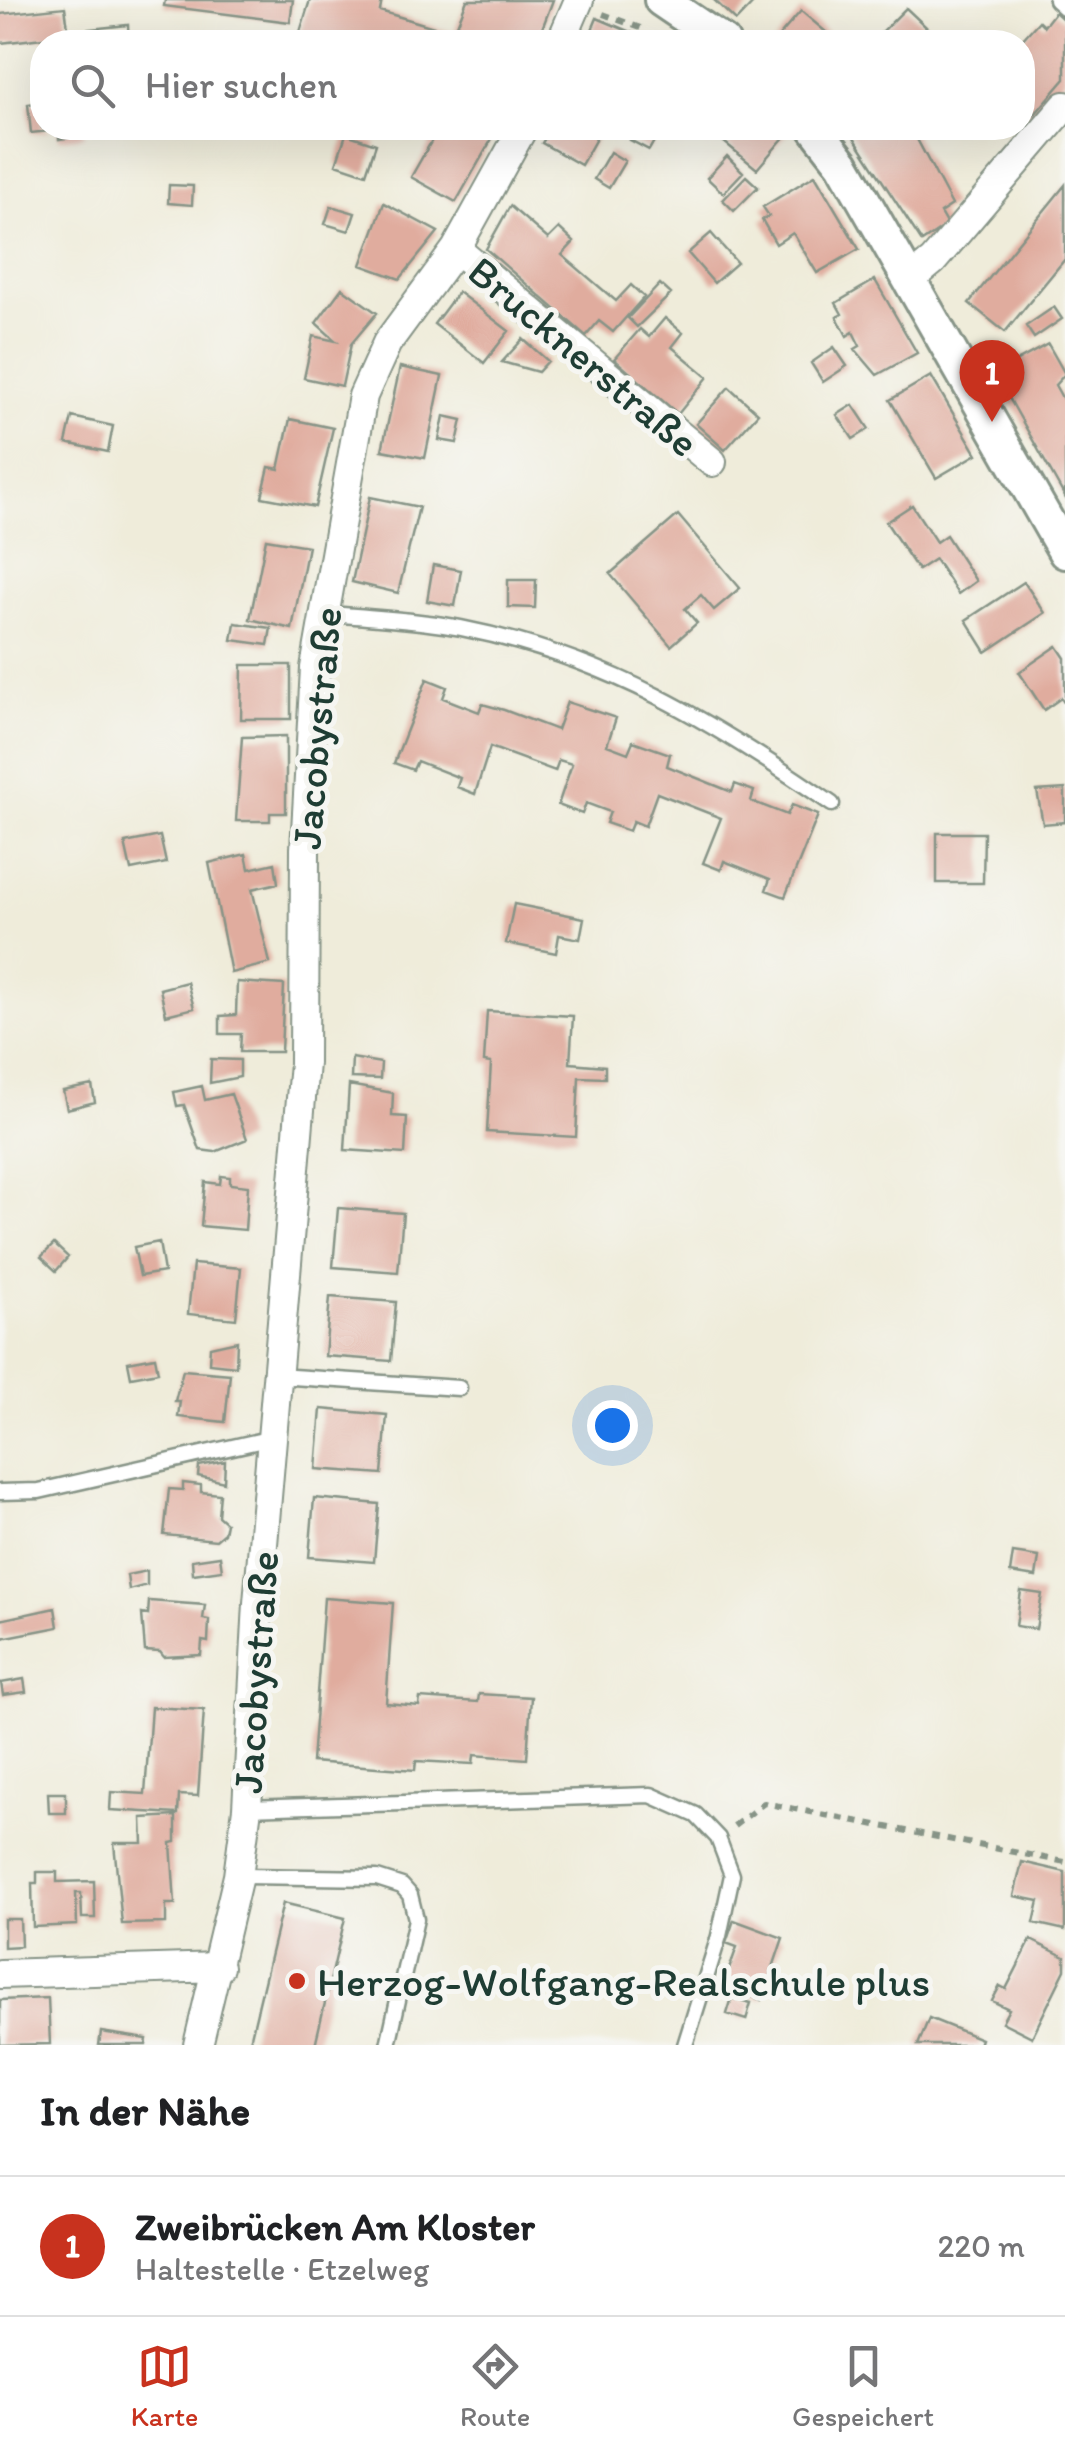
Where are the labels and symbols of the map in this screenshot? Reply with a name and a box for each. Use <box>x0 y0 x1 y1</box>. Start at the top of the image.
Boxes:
street label: Brucknerstraße <box>458 245 709 468</box>
pin: 1 <box>960 340 1024 422</box>
street label: Jacobystraße <box>281 605 352 851</box>
your location <box>587 1400 638 1451</box>
street label: Jacobystraße <box>222 1549 289 1795</box>
place label: Herzog-Wolfgang-Realschule plus <box>317 1956 930 2007</box>
marker: Herzog-Wolfgang-Realschule plus <box>286 1970 308 1992</box>

